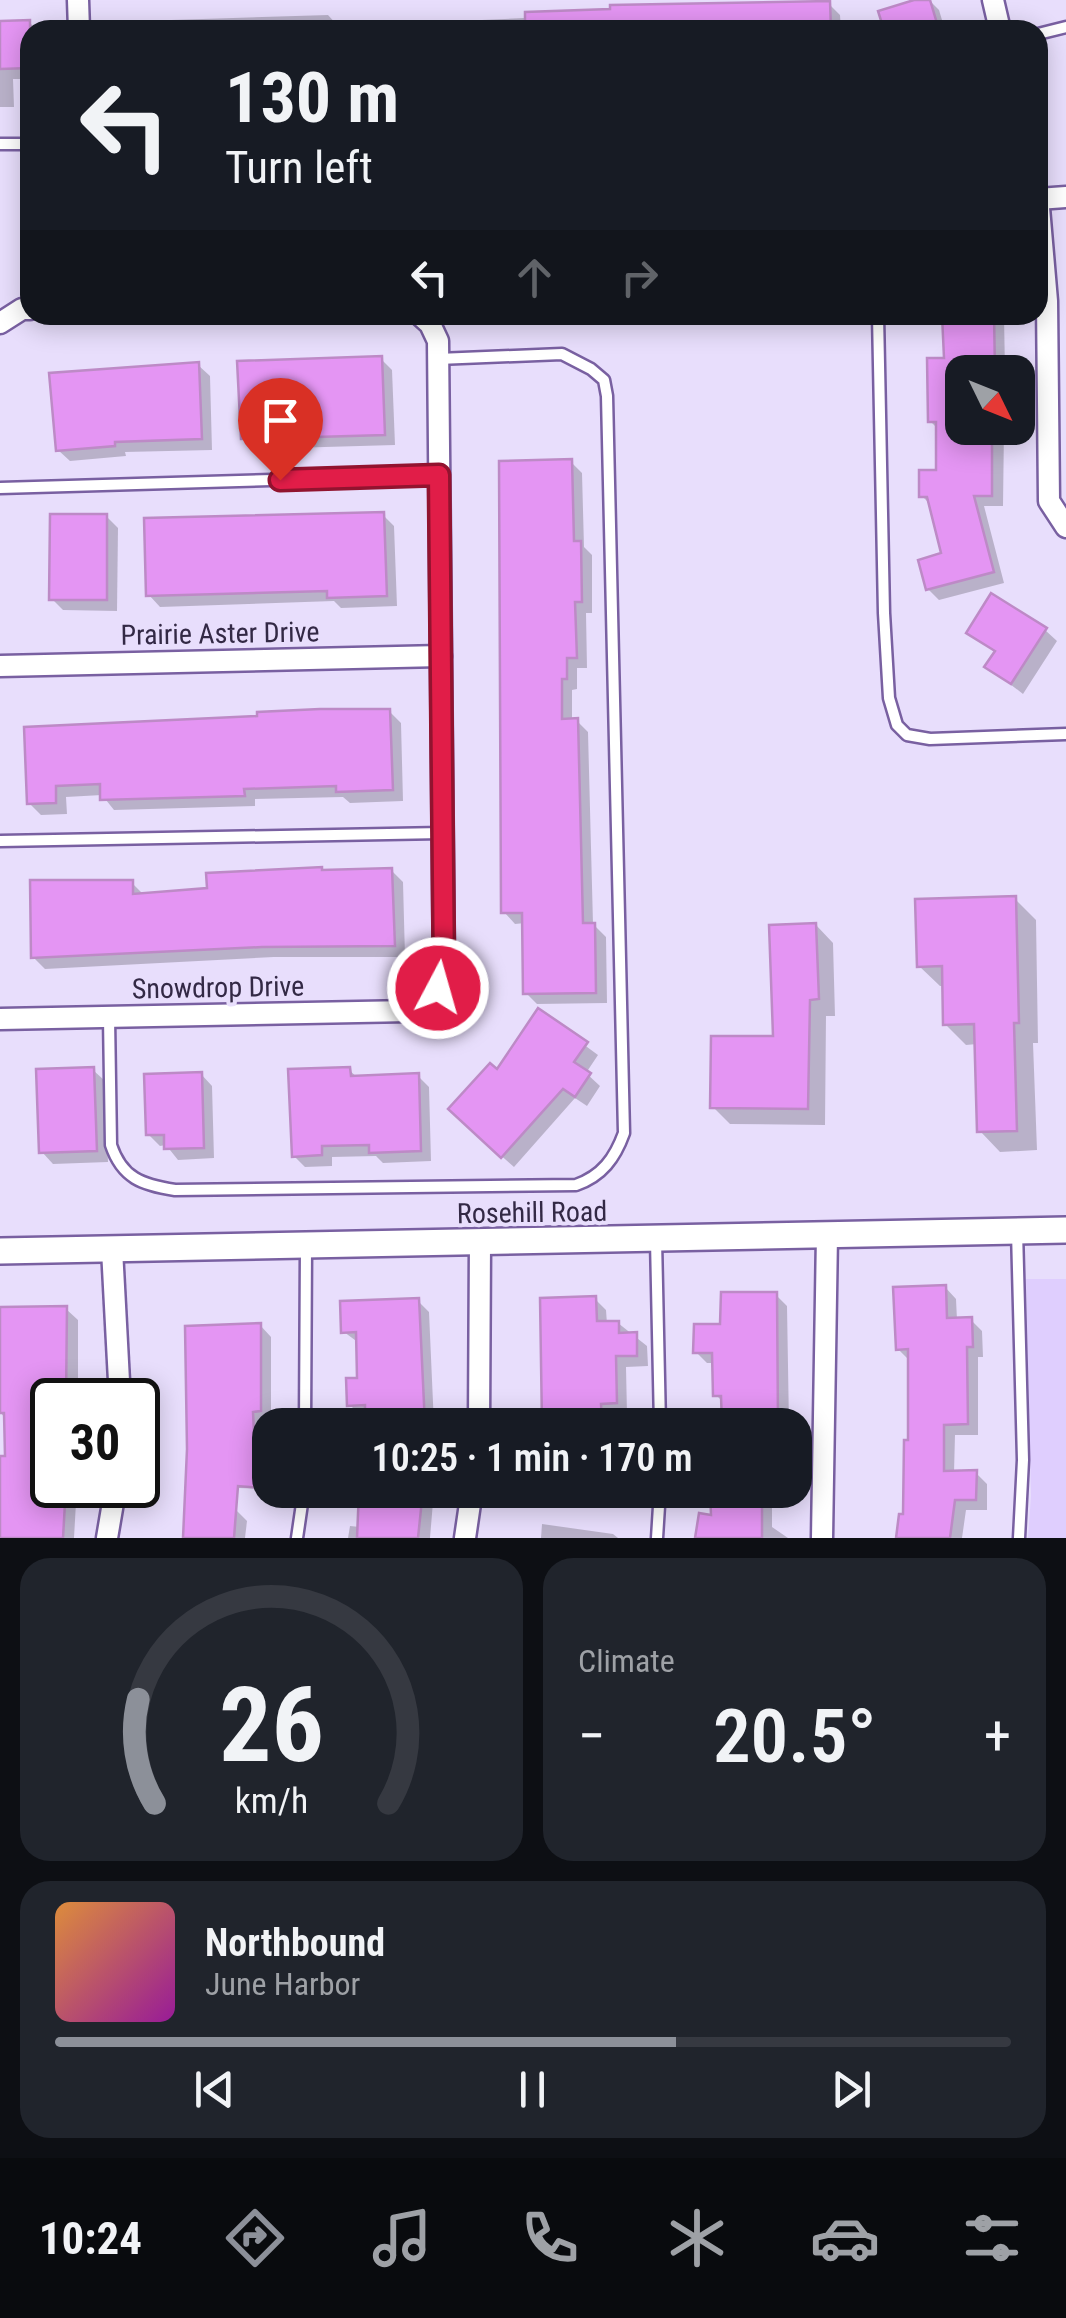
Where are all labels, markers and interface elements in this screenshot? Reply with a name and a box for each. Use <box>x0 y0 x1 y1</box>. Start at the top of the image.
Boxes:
text: 130 m <box>225 57 399 139</box>
icon: left <box>60 60 190 190</box>
text: Turn left <box>225 141 373 194</box>
icon: left <box>402 250 457 305</box>
icon: ahead <box>507 250 562 305</box>
icon: right <box>612 250 667 305</box>
north arrow <box>945 355 1035 445</box>
map controls <box>945 355 1035 445</box>
pin <box>238 378 323 481</box>
icon: arrive <box>253 393 308 448</box>
street label: Prairie Aster Drive <box>120 615 320 652</box>
position arrow <box>386 936 490 1040</box>
street label: Snowdrop Drive <box>131 969 305 1006</box>
street label: Rosehill Road <box>457 1195 607 1230</box>
speed limit sign: 30 <box>30 1378 160 1508</box>
text: 10:25 · 1 min · 170 m <box>372 1436 692 1480</box>
text: Climate <box>578 1642 675 1680</box>
text: 26 <box>219 1665 324 1786</box>
text: 20.5° <box>713 1692 876 1780</box>
text: − <box>578 1704 606 1768</box>
text: + <box>984 1704 1011 1768</box>
text: km/h <box>235 1780 308 1822</box>
text: Northbound <box>205 1921 385 1965</box>
text: June Harbor <box>205 1965 360 2003</box>
icon: previous <box>187 2062 242 2117</box>
icon: pause <box>505 2062 560 2117</box>
icon: next <box>824 2062 879 2117</box>
icon: directions <box>220 2203 290 2273</box>
icon: music <box>367 2203 437 2273</box>
icon: phone <box>515 2203 585 2273</box>
icon: climate <box>662 2203 732 2273</box>
icon: car <box>810 2203 880 2273</box>
icon: filters <box>957 2203 1027 2273</box>
text: 10:24 <box>39 2212 142 2265</box>

